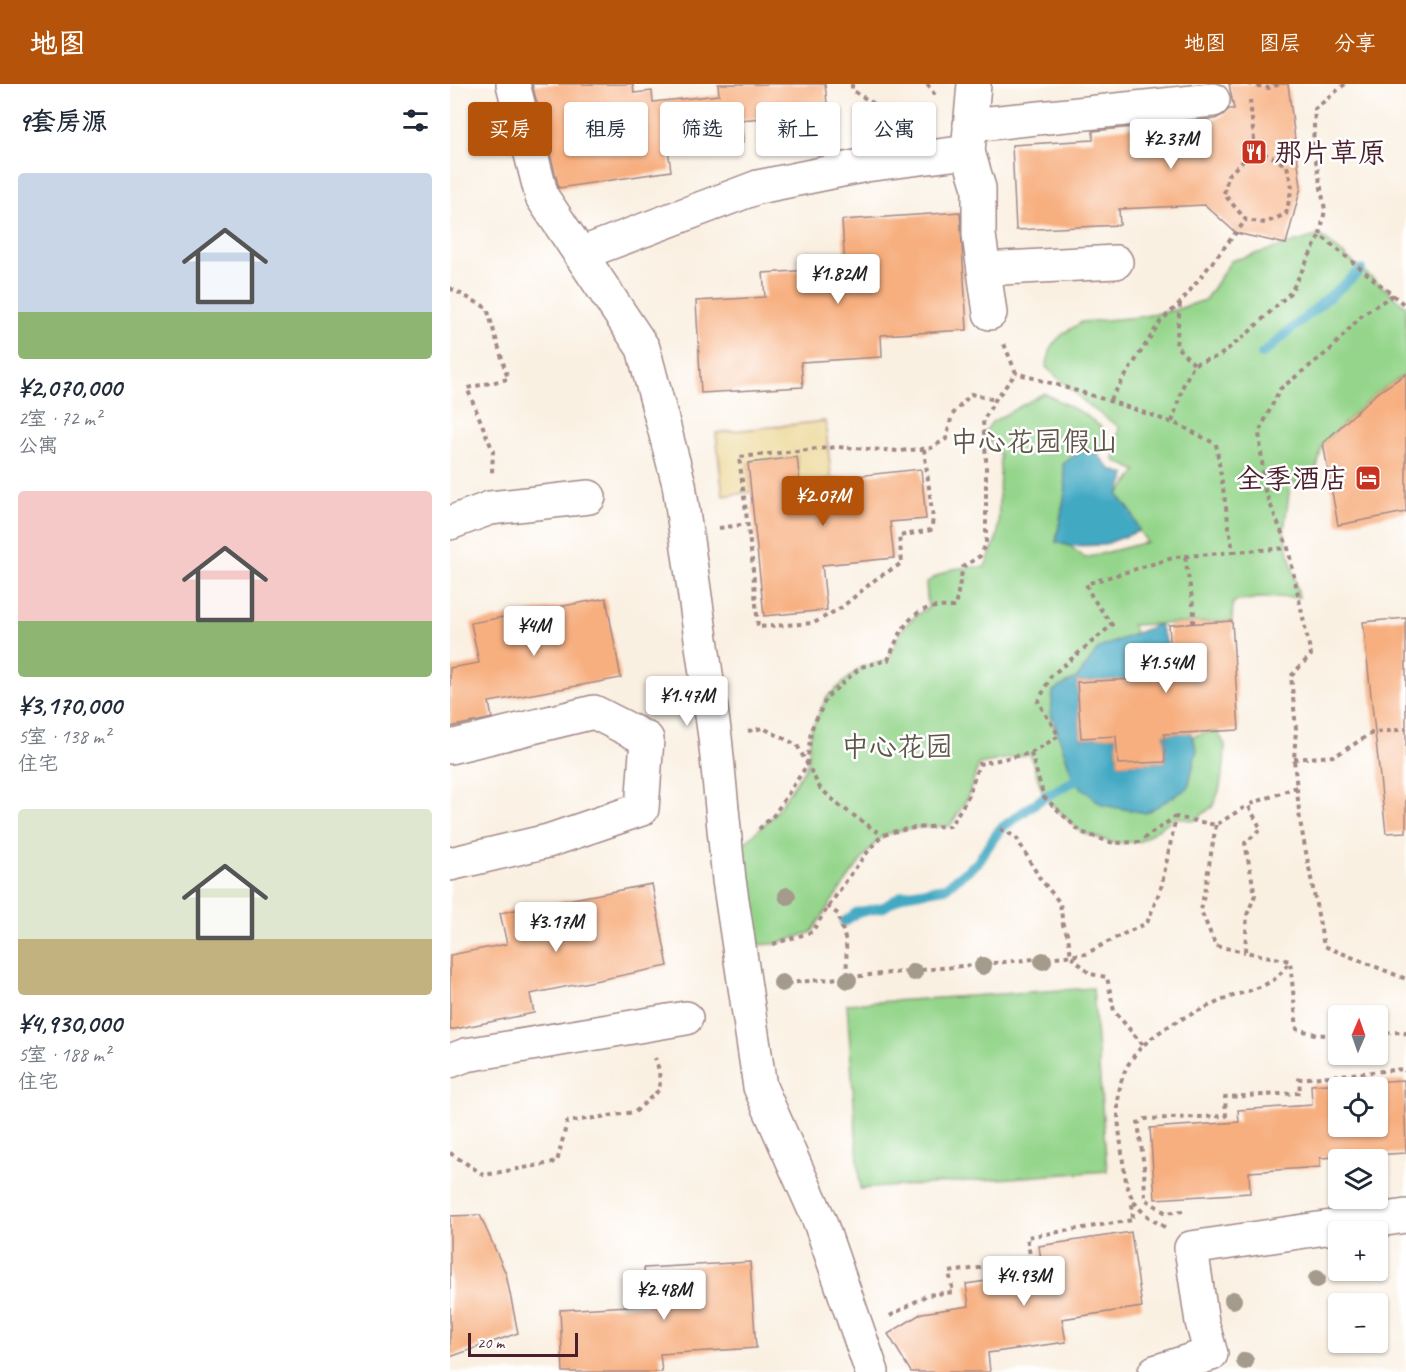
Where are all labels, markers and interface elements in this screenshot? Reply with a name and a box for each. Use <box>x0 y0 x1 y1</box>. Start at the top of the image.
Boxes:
text: 地图 <box>30 26 86 61</box>
text: 地图 <box>1184 30 1226 56</box>
text: 图层 <box>1259 30 1301 56</box>
text: 分享 <box>1334 30 1376 56</box>
chip: 买房 <box>468 102 552 156</box>
chip: 租房 <box>564 102 648 156</box>
chip: 筛选 <box>660 102 744 156</box>
chip: 新上 <box>756 102 840 156</box>
chip: 公寓 <box>852 102 936 156</box>
icon: filters <box>399 104 432 137</box>
text: 9套房源 <box>18 105 107 138</box>
pin: ¥2.37M <box>1122 119 1220 170</box>
text: ¥2.37M <box>1144 126 1198 151</box>
place label: 那片草原 <box>1274 135 1386 170</box>
restaurant icon: 那片草原 <box>1239 137 1269 167</box>
icon: home <box>171 212 279 320</box>
pin: ¥1.82M <box>789 254 887 305</box>
text: ¥1.82M <box>811 261 865 286</box>
text: ¥2,070,000 <box>18 371 122 404</box>
text: 2室 · 72 m² <box>18 406 101 431</box>
park label: 中心花园假山 <box>950 424 1118 459</box>
text: 公寓 <box>18 433 58 458</box>
place label: 全季酒店 <box>1236 461 1348 496</box>
hotel icon: 全季酒店 <box>1353 463 1383 493</box>
pin: ¥2.07M <box>774 476 872 527</box>
text: ¥2.07M <box>796 483 850 508</box>
icon: home <box>171 530 279 638</box>
pin: ¥4M <box>505 606 563 657</box>
text: ¥4M <box>518 613 550 638</box>
pin: ¥1.54M <box>1117 643 1215 694</box>
text: ¥1.54M <box>1139 650 1193 675</box>
pin: ¥1.47M <box>638 676 736 727</box>
text: ¥1.47M <box>660 683 714 708</box>
text: ¥3,170,000 <box>18 689 122 722</box>
text: 5室 · 138 m² <box>18 724 110 749</box>
park label: 中心花园 <box>841 729 953 764</box>
text: 住宅 <box>18 751 58 776</box>
icon: home <box>171 848 279 956</box>
pin: ¥3.17M <box>507 902 605 953</box>
text: ¥3.17M <box>529 909 583 934</box>
north arrow <box>1328 1005 1388 1065</box>
map controls <box>1328 1005 1388 1353</box>
text: ¥4,930,000 <box>18 1007 122 1040</box>
text: 5室 · 188 m² <box>18 1042 110 1067</box>
text: 住宅 <box>18 1069 58 1094</box>
button: locate <box>1328 1077 1388 1137</box>
button: layers <box>1328 1149 1388 1209</box>
button: + <box>1328 1221 1388 1281</box>
pin: ¥4.93M <box>975 1256 1073 1307</box>
text: ¥4.93M <box>997 1263 1051 1288</box>
pin: ¥2.48M <box>615 1270 713 1321</box>
text: ¥2.48M <box>637 1277 691 1302</box>
button: − <box>1328 1293 1388 1353</box>
scale bar <box>468 1330 578 1358</box>
text: 20 m <box>477 1333 504 1353</box>

